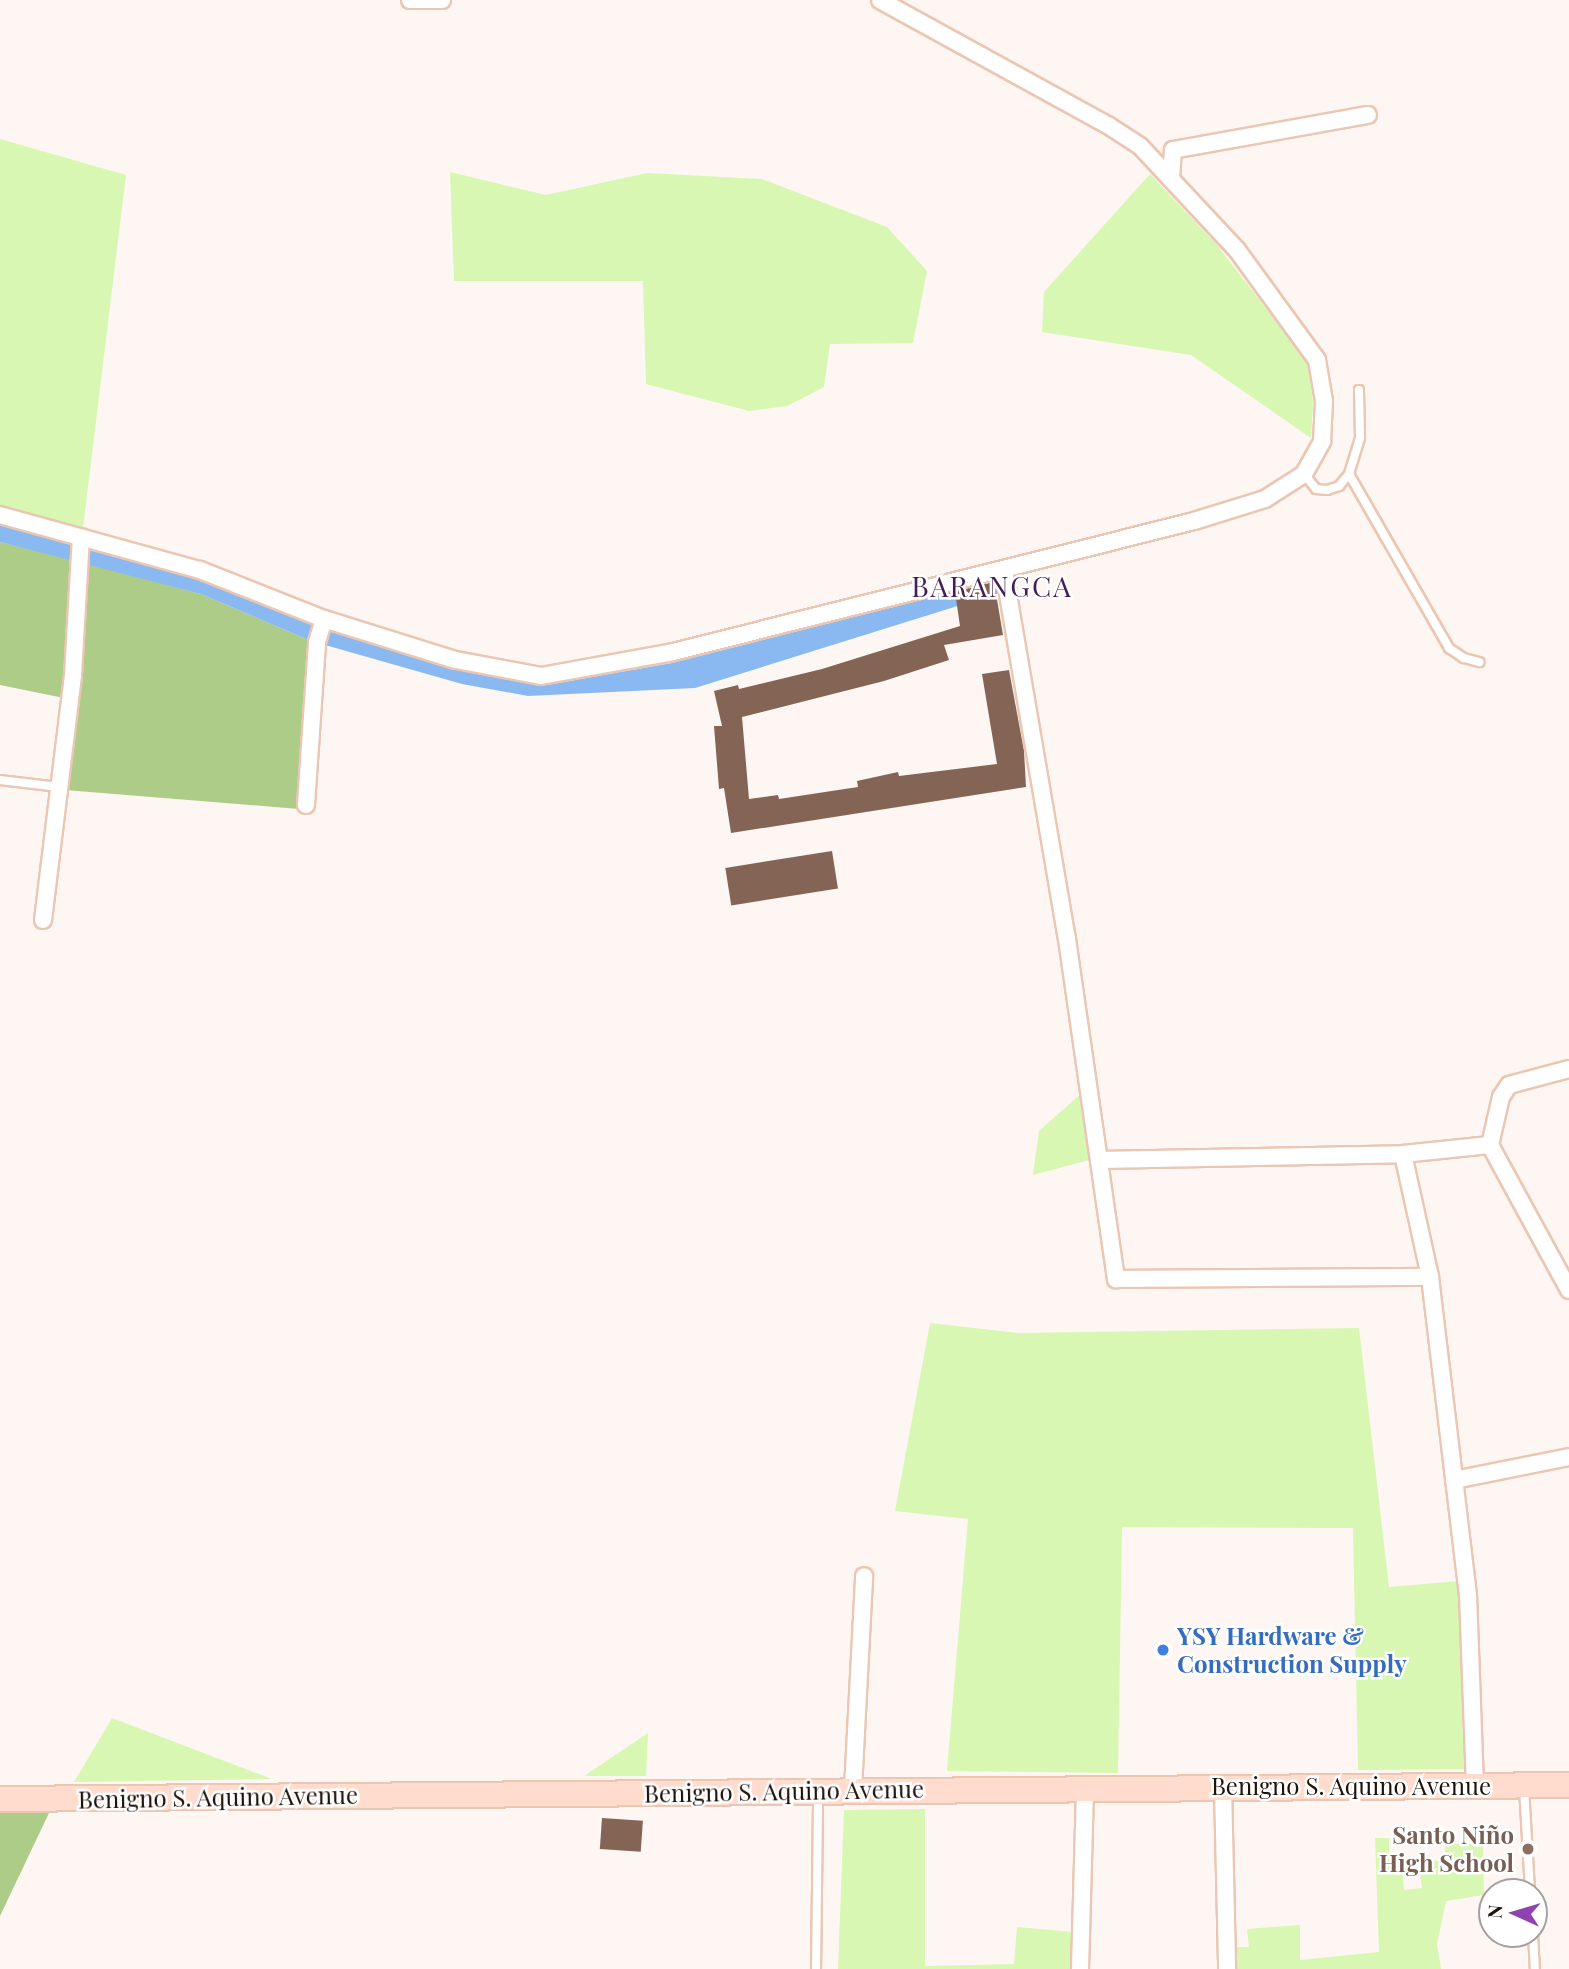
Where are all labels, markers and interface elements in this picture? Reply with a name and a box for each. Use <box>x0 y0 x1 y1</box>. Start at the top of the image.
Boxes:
district label: BARANGCA <box>912 569 1072 603</box>
place label: YSY Hardware & Construction Supply <box>1177 1622 1407 1678</box>
marker: YSY Hardware & Construction Supply <box>1155 1642 1171 1658</box>
street label: Benigno S. Aquino Avenue <box>1210 1772 1492 1800</box>
street label: Benigno S. Aquino Avenue <box>643 1774 925 1808</box>
street label: Benigno S. Aquino Avenue <box>77 1780 359 1814</box>
place label: Santo Niño High School <box>1379 1821 1514 1877</box>
marker: Santo Niño High School <box>1520 1841 1536 1857</box>
north arrow <box>1478 1878 1548 1948</box>
text: N <box>1481 1904 1507 1919</box>

